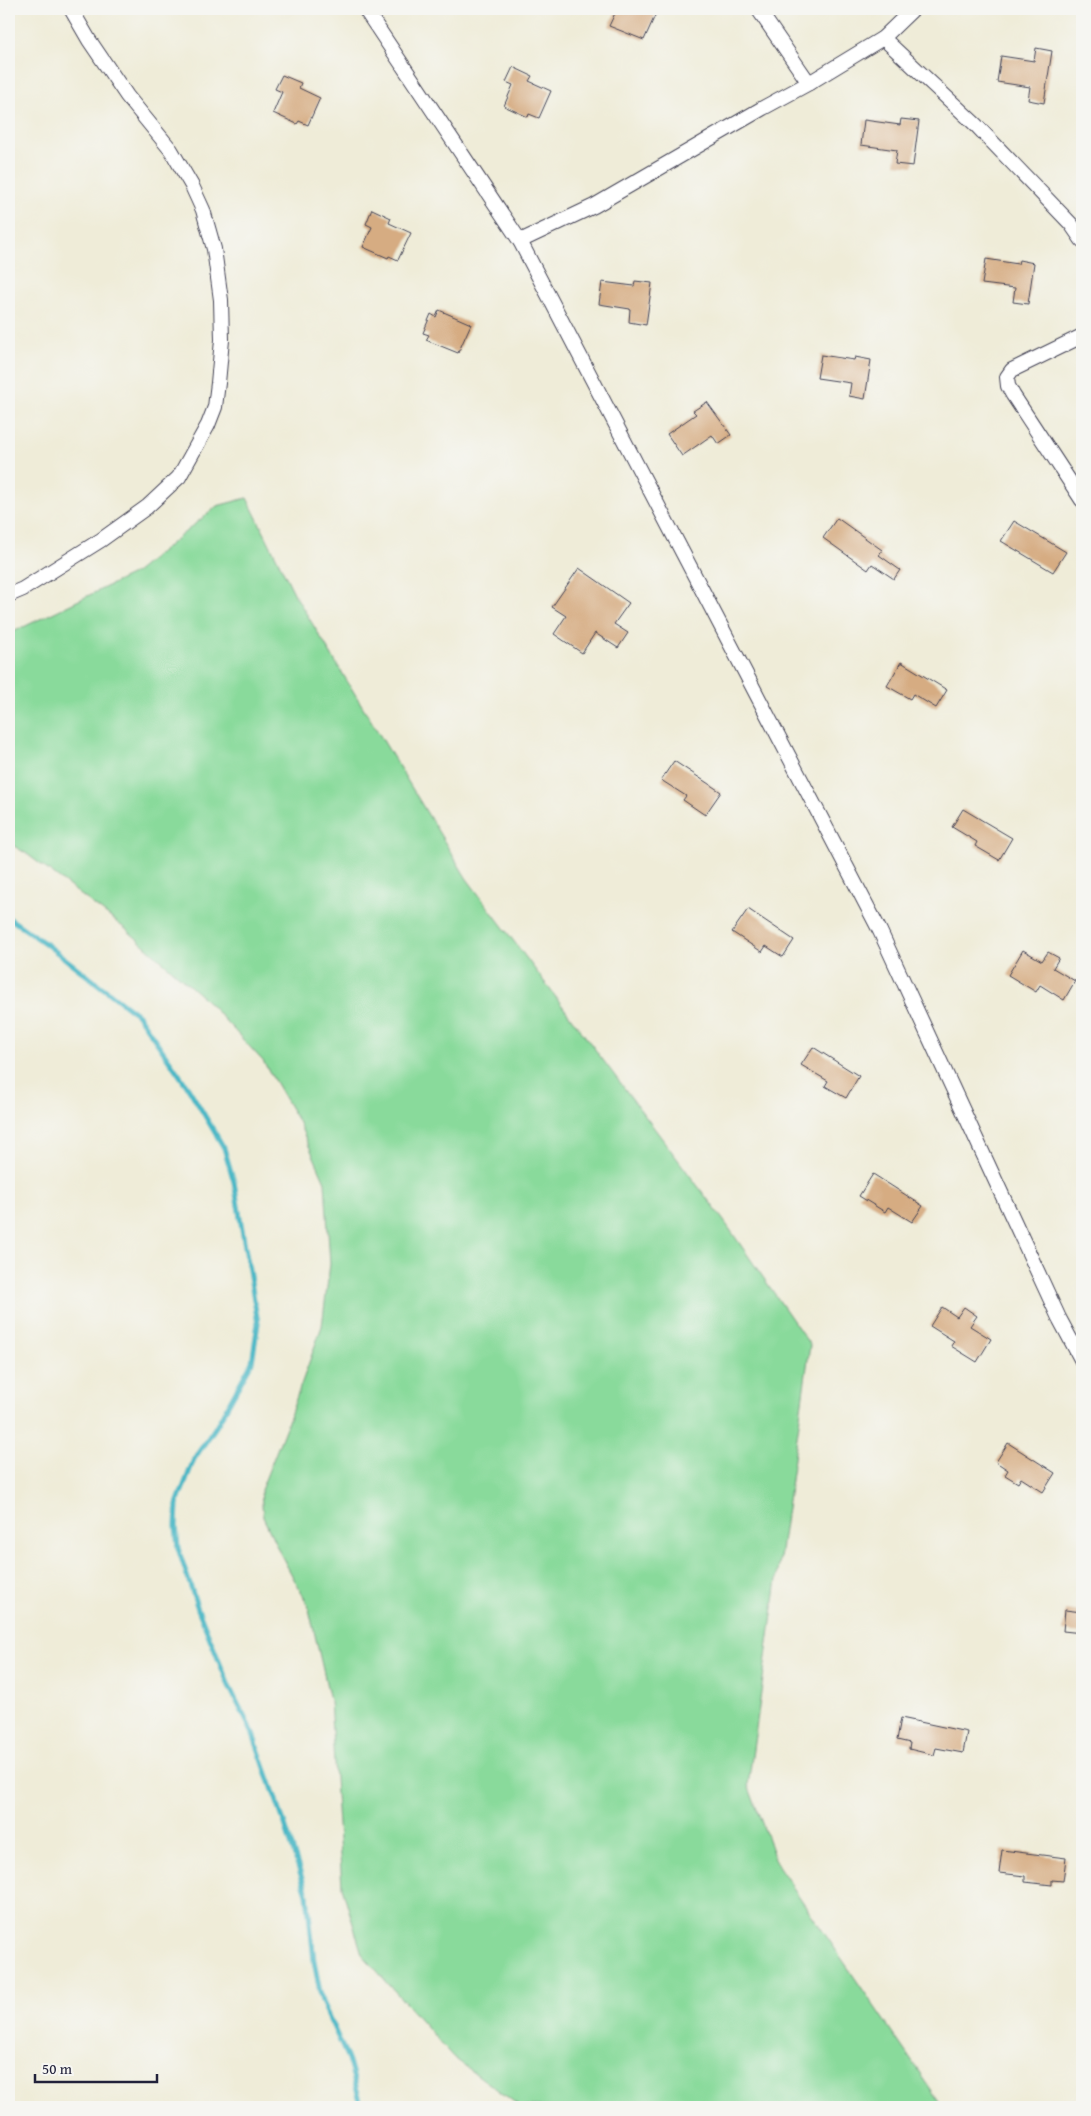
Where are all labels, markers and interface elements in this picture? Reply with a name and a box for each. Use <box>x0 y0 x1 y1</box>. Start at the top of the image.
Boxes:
scale bar <box>35 2051 158 2083</box>
text: 50 m <box>42 2058 73 2079</box>

